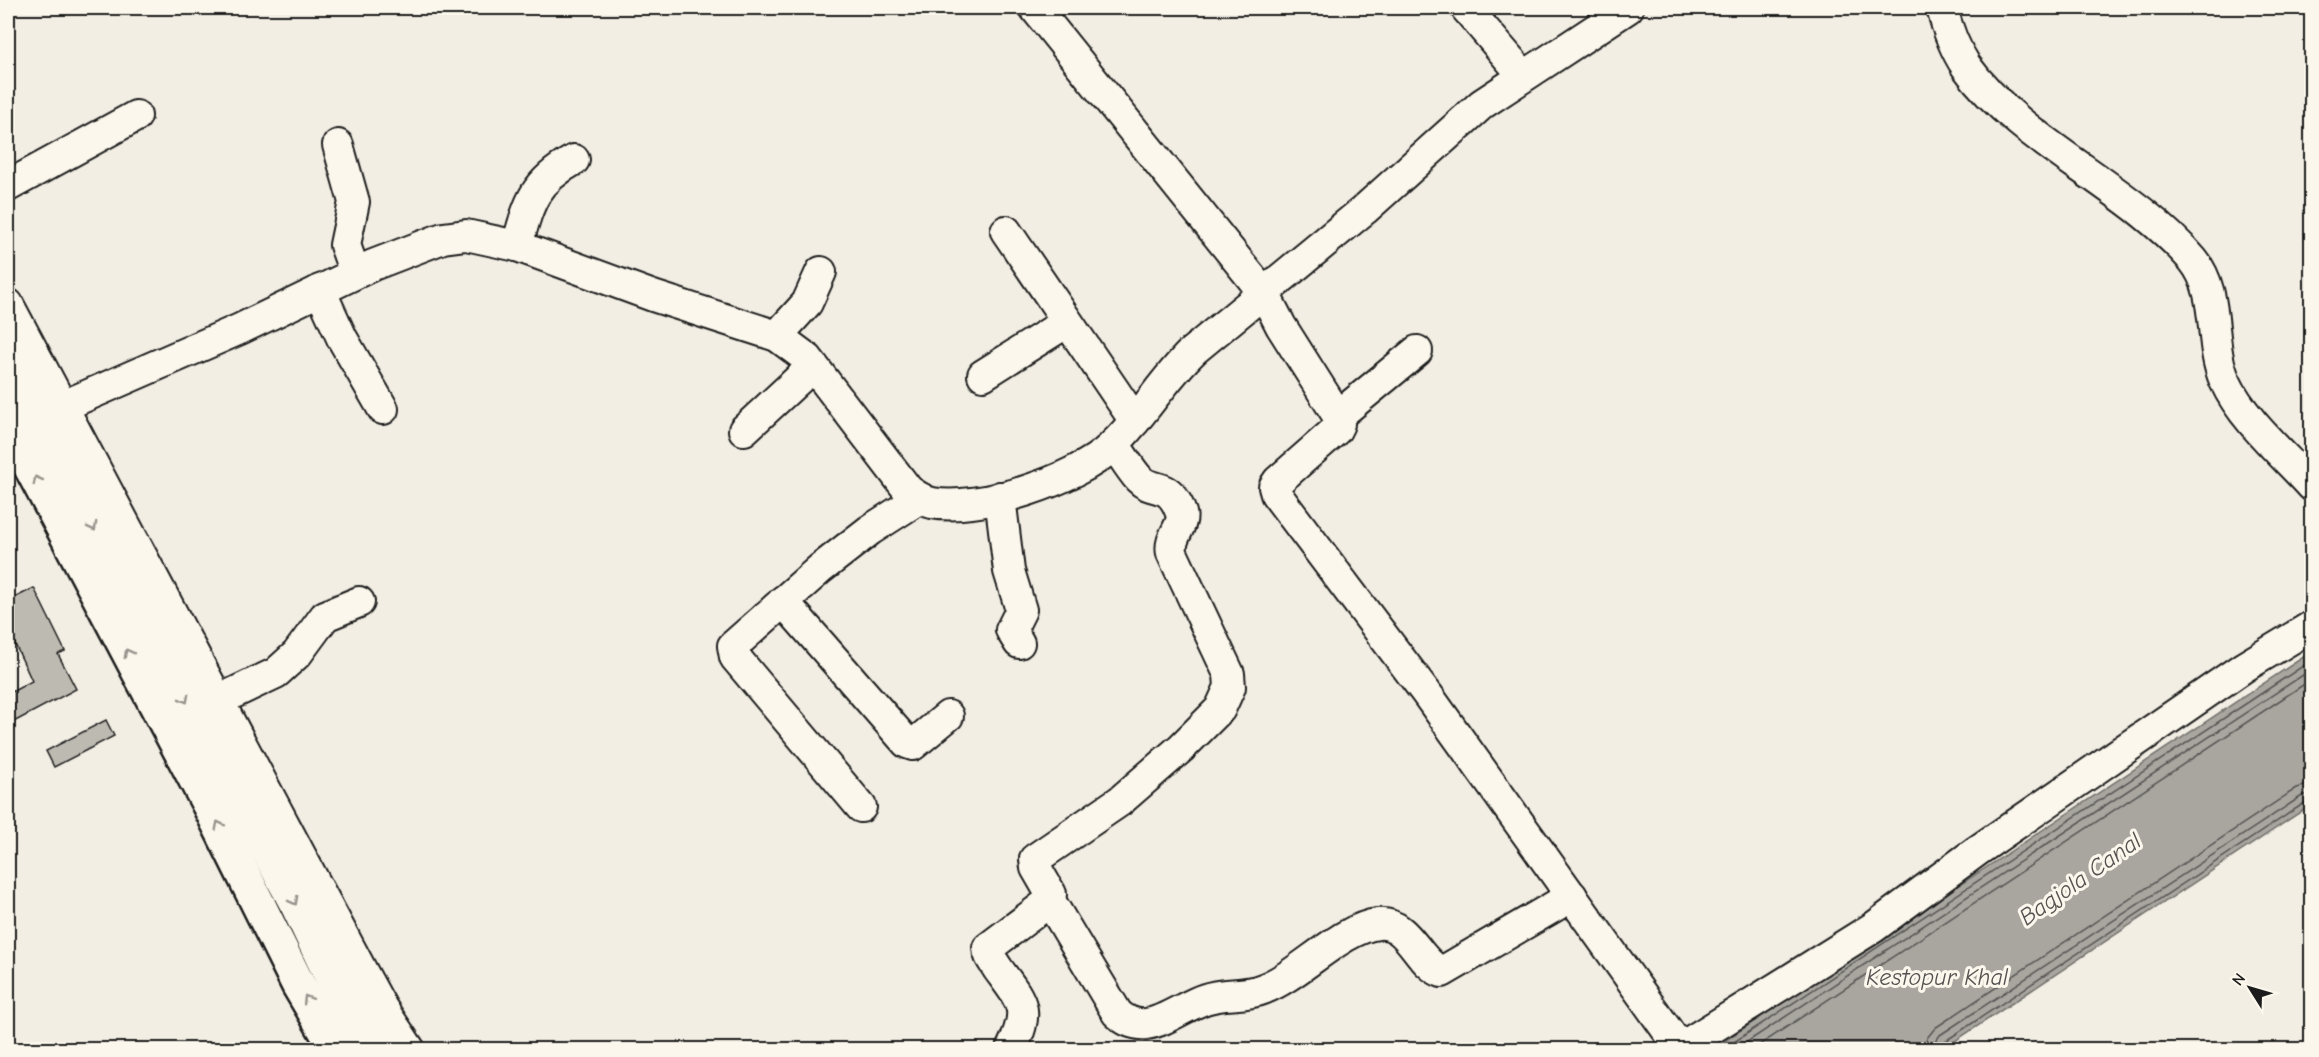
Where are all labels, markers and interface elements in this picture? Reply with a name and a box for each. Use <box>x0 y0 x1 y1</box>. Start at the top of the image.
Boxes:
one-way arrow <box>33 476 44 487</box>
one-way arrow <box>86 521 97 531</box>
one-way arrow <box>124 648 136 659</box>
one-way arrow <box>178 693 189 703</box>
one-way arrow <box>215 821 227 832</box>
water label: Bagjola Canal <box>2014 826 2147 931</box>
one-way arrow <box>287 895 298 905</box>
north arrow <box>2220 958 2280 1018</box>
water label: Kestopur Khal <box>1866 963 2009 991</box>
text: N <box>2228 970 2249 989</box>
one-way arrow <box>303 995 315 1005</box>

